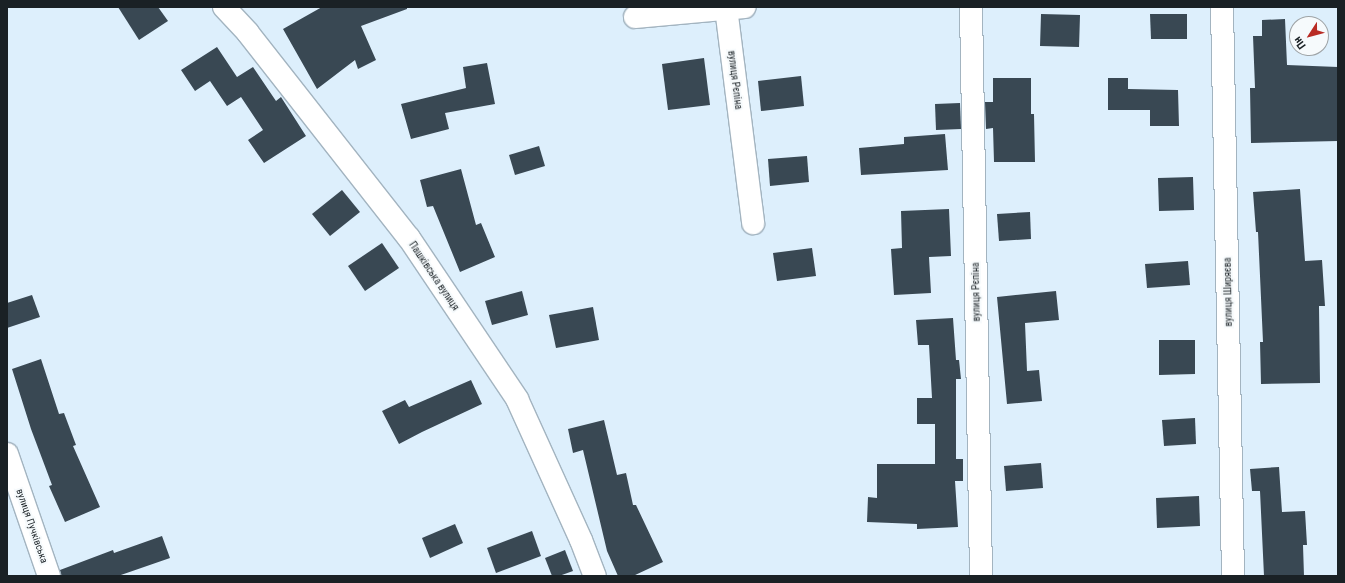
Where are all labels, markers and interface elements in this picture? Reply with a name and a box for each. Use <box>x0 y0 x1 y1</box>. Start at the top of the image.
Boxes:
north arrow <box>1289 16 1329 56</box>
text: Пн <box>1291 34 1309 52</box>
street label: вулиця Рєпіна <box>725 50 745 110</box>
street label: Пашківська вулиця <box>406 239 462 313</box>
street label: вулиця Ширяєва <box>1221 257 1235 327</box>
street label: вулиця Рєпіна <box>969 262 983 322</box>
street label: вулиця Пучківська <box>14 487 50 565</box>

